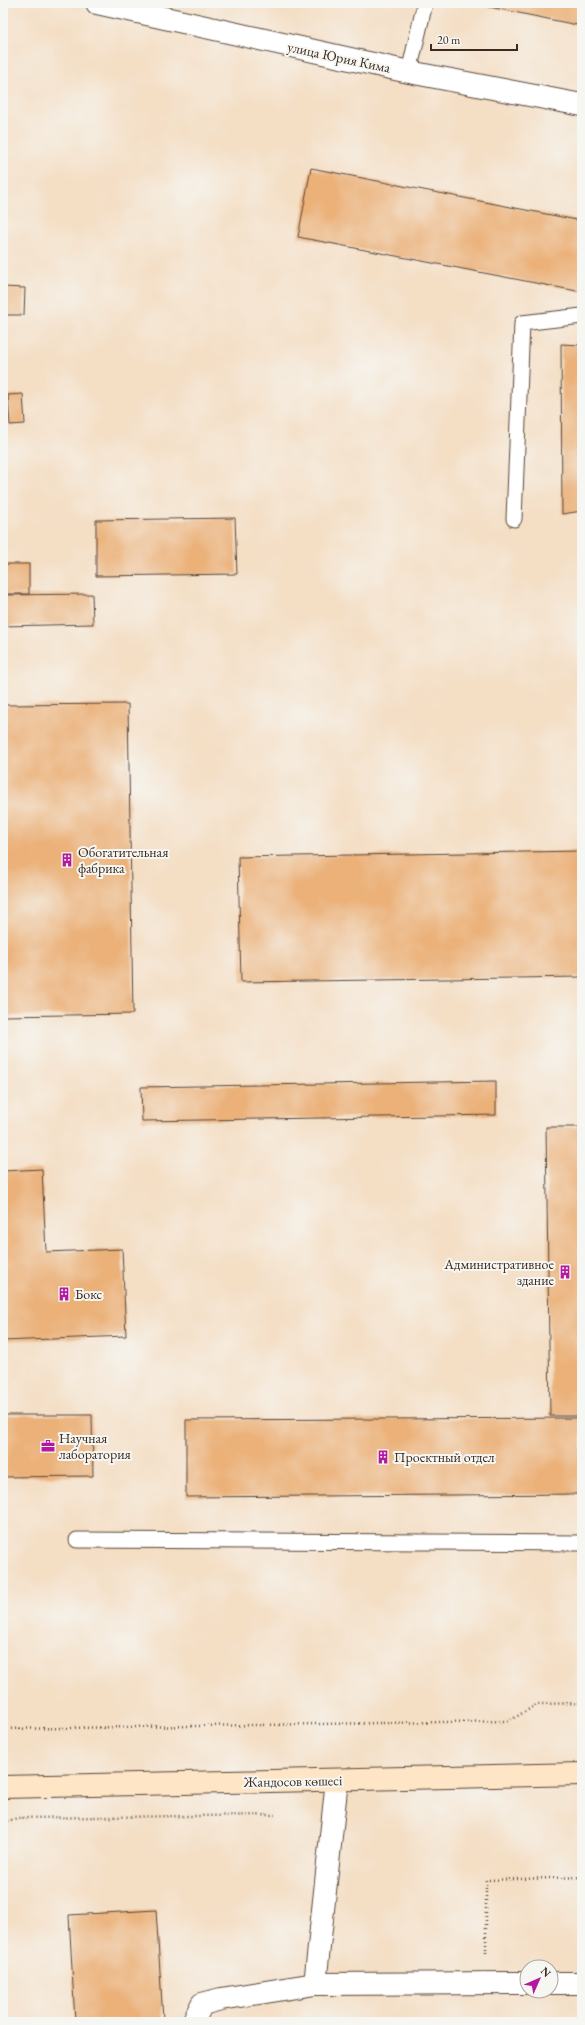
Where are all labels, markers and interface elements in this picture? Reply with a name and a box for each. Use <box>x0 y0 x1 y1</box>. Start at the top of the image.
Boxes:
scale bar <box>431 26 517 52</box>
text: 20 m <box>437 32 461 48</box>
street label: улица Юрия Кима <box>286 37 392 77</box>
place label: Обогатительная фабрика <box>78 843 168 877</box>
building icon: Обогатительная фабрика <box>59 852 75 868</box>
place label: Административное здание <box>443 1255 555 1289</box>
building icon: Административное здание <box>557 1264 573 1280</box>
place label: Бокс <box>75 1285 103 1303</box>
building icon: Бокс <box>56 1286 72 1302</box>
place label: Научная лаборатория <box>59 1429 131 1463</box>
office icon: Научная лаборатория <box>40 1438 56 1454</box>
place label: Проектный отдел <box>394 1448 495 1466</box>
building icon: Проектный отдел <box>375 1449 391 1465</box>
street label: Жандосов көшесі <box>243 1771 343 1791</box>
north arrow <box>519 1959 559 1999</box>
text: N <box>538 1964 554 1980</box>

